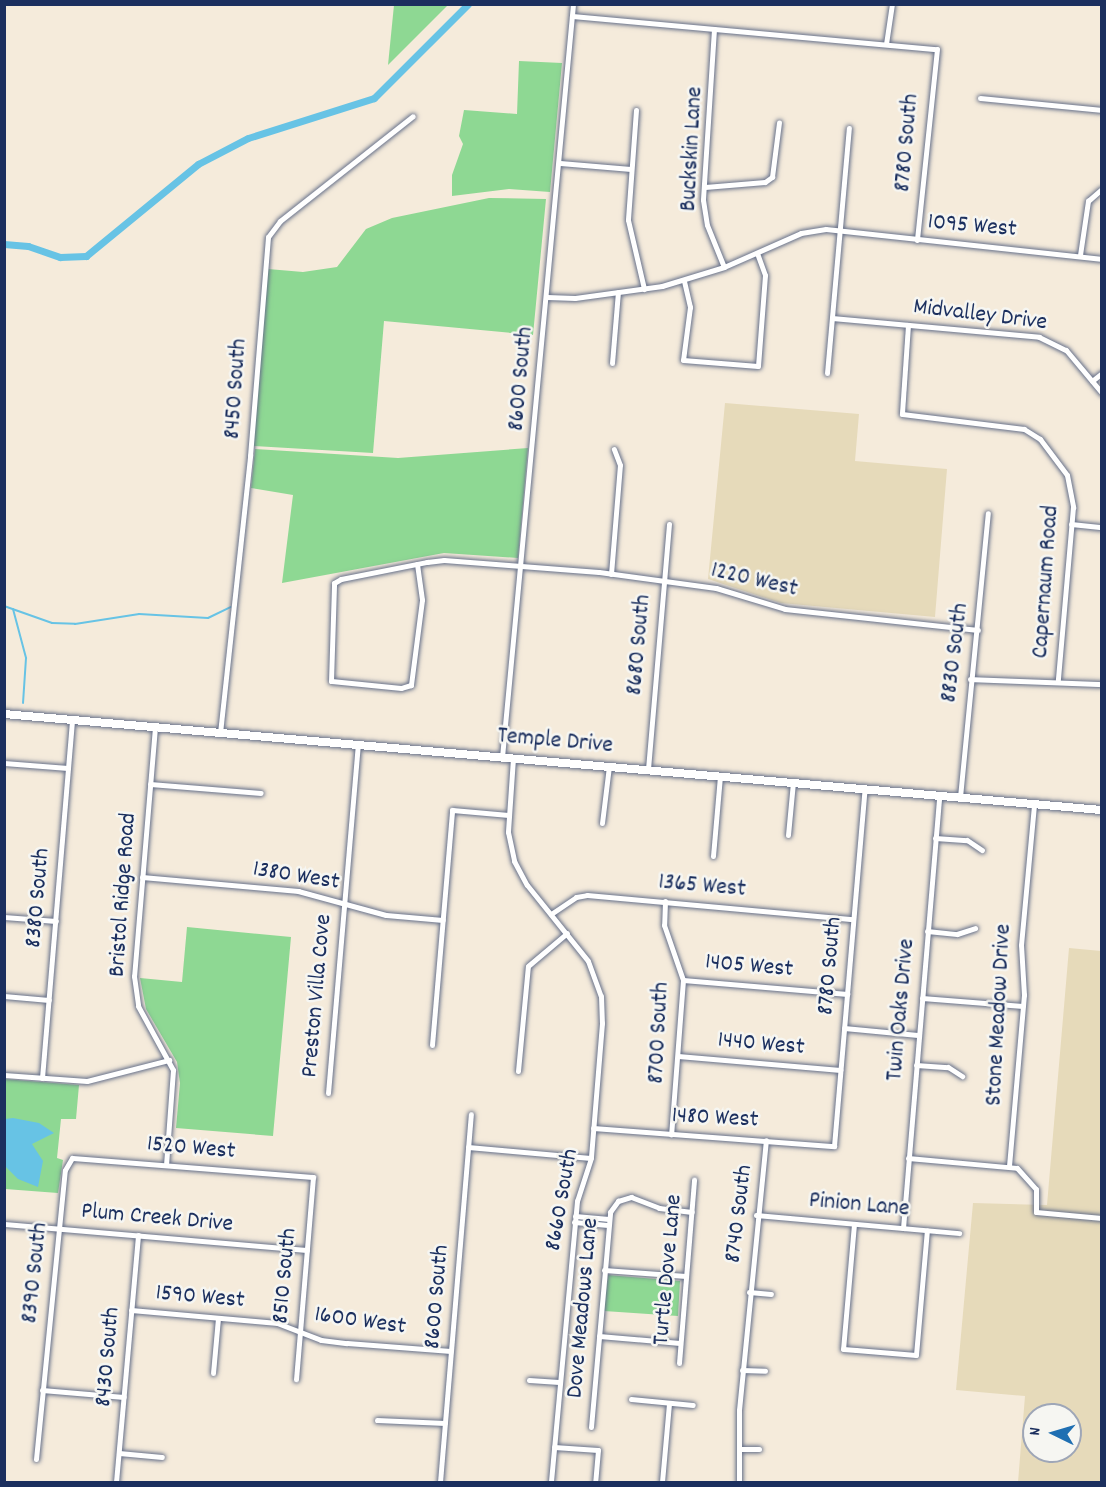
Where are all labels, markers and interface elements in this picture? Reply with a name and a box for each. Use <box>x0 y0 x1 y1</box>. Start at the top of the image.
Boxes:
street label: Buckskin Lane <box>675 86 711 212</box>
street label: 8780 South <box>889 93 927 193</box>
street label: 1095 West <box>926 209 1018 245</box>
street label: Midvalley Drive <box>912 294 1048 338</box>
street label: 8600 South <box>503 326 541 432</box>
street label: 8450 South <box>219 338 255 440</box>
street label: Capernaum Road <box>1027 505 1067 659</box>
street label: 1220 West <box>708 557 800 605</box>
street label: 8680 South <box>621 593 659 697</box>
street label: 8830 South <box>936 602 976 704</box>
street label: Temple Drive <box>496 723 614 761</box>
street label: Bristol Ridge Road <box>104 812 144 978</box>
street label: 8380 South <box>20 847 58 949</box>
street label: 1380 West <box>251 856 341 898</box>
street label: 1365 West <box>657 869 747 905</box>
street label: Preston Villa Cove <box>297 913 339 1079</box>
street label: 8780 South <box>812 916 850 1016</box>
street label: Stone Meadow Drive <box>981 923 1019 1107</box>
street label: Twin Oaks Drive <box>881 938 923 1082</box>
street label: 1405 West <box>704 949 794 985</box>
street label: 8700 South <box>643 981 677 1085</box>
street label: 1440 West <box>716 1027 806 1063</box>
street label: 1480 West <box>671 1102 759 1136</box>
street label: 1520 West <box>146 1131 236 1167</box>
street label: 8660 South <box>540 1147 586 1253</box>
street label: 8740 South <box>720 1163 760 1265</box>
street label: Pinion Lane <box>808 1187 910 1225</box>
street label: Turtle Dove Lane <box>648 1193 690 1347</box>
street label: Plum Creek Drive <box>80 1198 234 1240</box>
street label: Dove Meadows Lane <box>562 1217 606 1399</box>
street label: 8390 South <box>16 1221 56 1325</box>
street label: 8510 South <box>267 1227 305 1325</box>
street label: 8600 South <box>419 1244 457 1350</box>
street label: 1590 West <box>154 1280 246 1316</box>
street label: 1600 West <box>312 1301 408 1343</box>
street label: 8430 South <box>90 1306 128 1408</box>
north arrow <box>1022 1403 1082 1463</box>
text: N <box>1024 1427 1047 1437</box>

